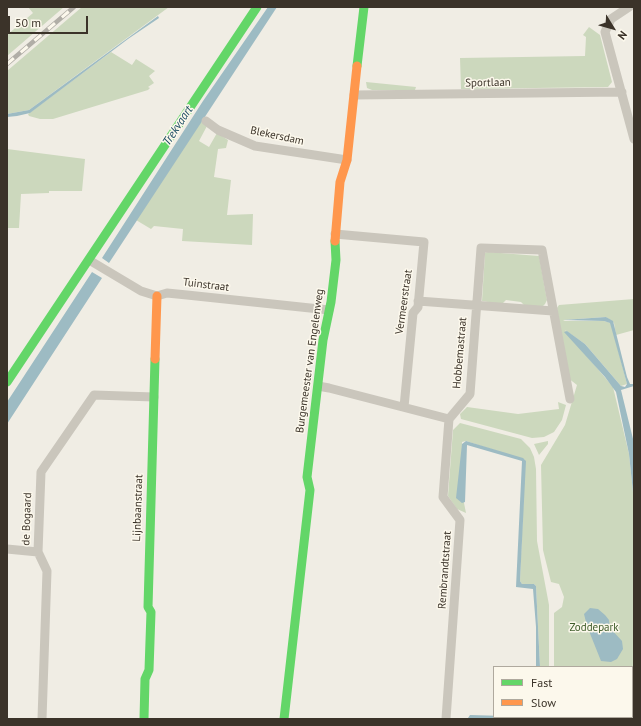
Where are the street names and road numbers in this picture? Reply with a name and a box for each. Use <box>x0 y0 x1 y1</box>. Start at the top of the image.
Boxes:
street label: Sportlaan <box>465 76 511 90</box>
street label: Blekersdam <box>249 124 305 148</box>
street label: Vermeerstraat <box>393 269 415 335</box>
street label: Tuinstraat <box>182 276 230 294</box>
street label: Burgemeester van Engelenweg <box>293 288 327 434</box>
street label: Hobbemastraat <box>450 317 470 389</box>
street label: Lijnbaanstraat <box>130 474 146 542</box>
street label: de Bogaard <box>19 492 35 546</box>
street label: Rembrandtstraat <box>436 531 454 609</box>

